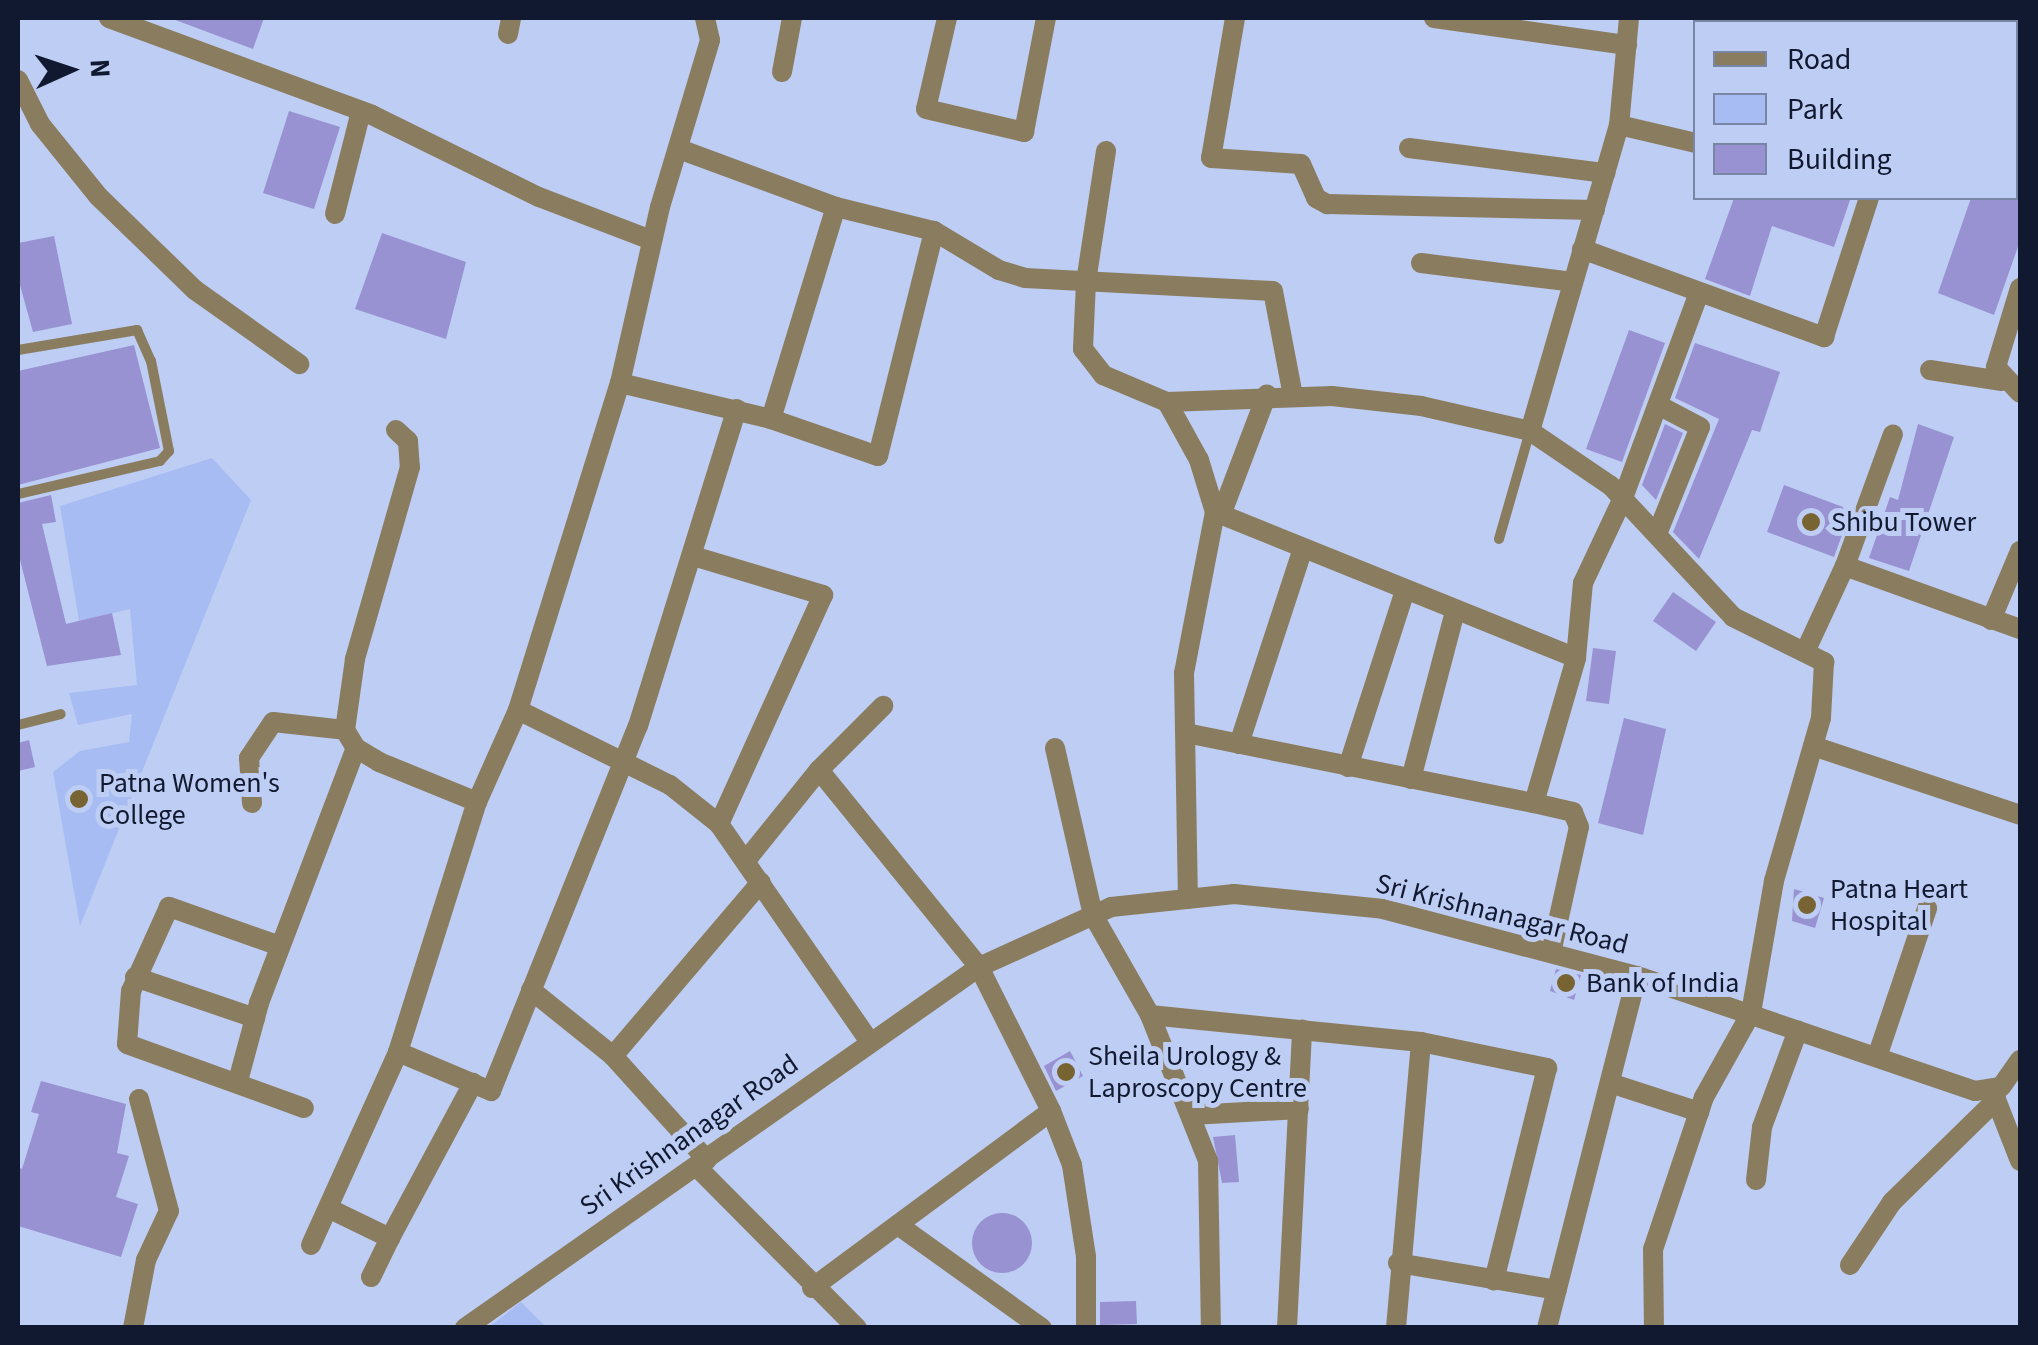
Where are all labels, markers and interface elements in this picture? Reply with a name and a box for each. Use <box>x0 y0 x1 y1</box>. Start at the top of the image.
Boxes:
north arrow <box>20 20 120 120</box>
legend <box>1693 20 2018 200</box>
text: Road <box>1787 38 1851 81</box>
text: N <box>79 58 120 79</box>
text: Park <box>1787 88 1843 131</box>
text: Building <box>1787 138 1892 181</box>
place label: Shibu Tower <box>1831 505 1976 539</box>
marker: Shibu Tower <box>1800 511 1822 533</box>
place label: Patna Women's College <box>99 766 280 832</box>
marker: Patna Women's College <box>68 788 90 810</box>
street label: Sri Krishnanagar Road <box>1372 866 1632 962</box>
place label: Patna Heart Hospital <box>1830 872 1968 938</box>
marker: Patna Heart Hospital <box>1794 892 1820 918</box>
place label: Bank of India <box>1586 966 1739 1000</box>
marker: Bank of India <box>1555 972 1577 994</box>
place label: Sheila Urology & Laproscopy Centre <box>1088 1039 1307 1105</box>
street label: Sri Krishnanagar Road <box>573 1047 805 1223</box>
marker: Sheila Urology & Laproscopy Centre <box>1053 1059 1079 1085</box>

